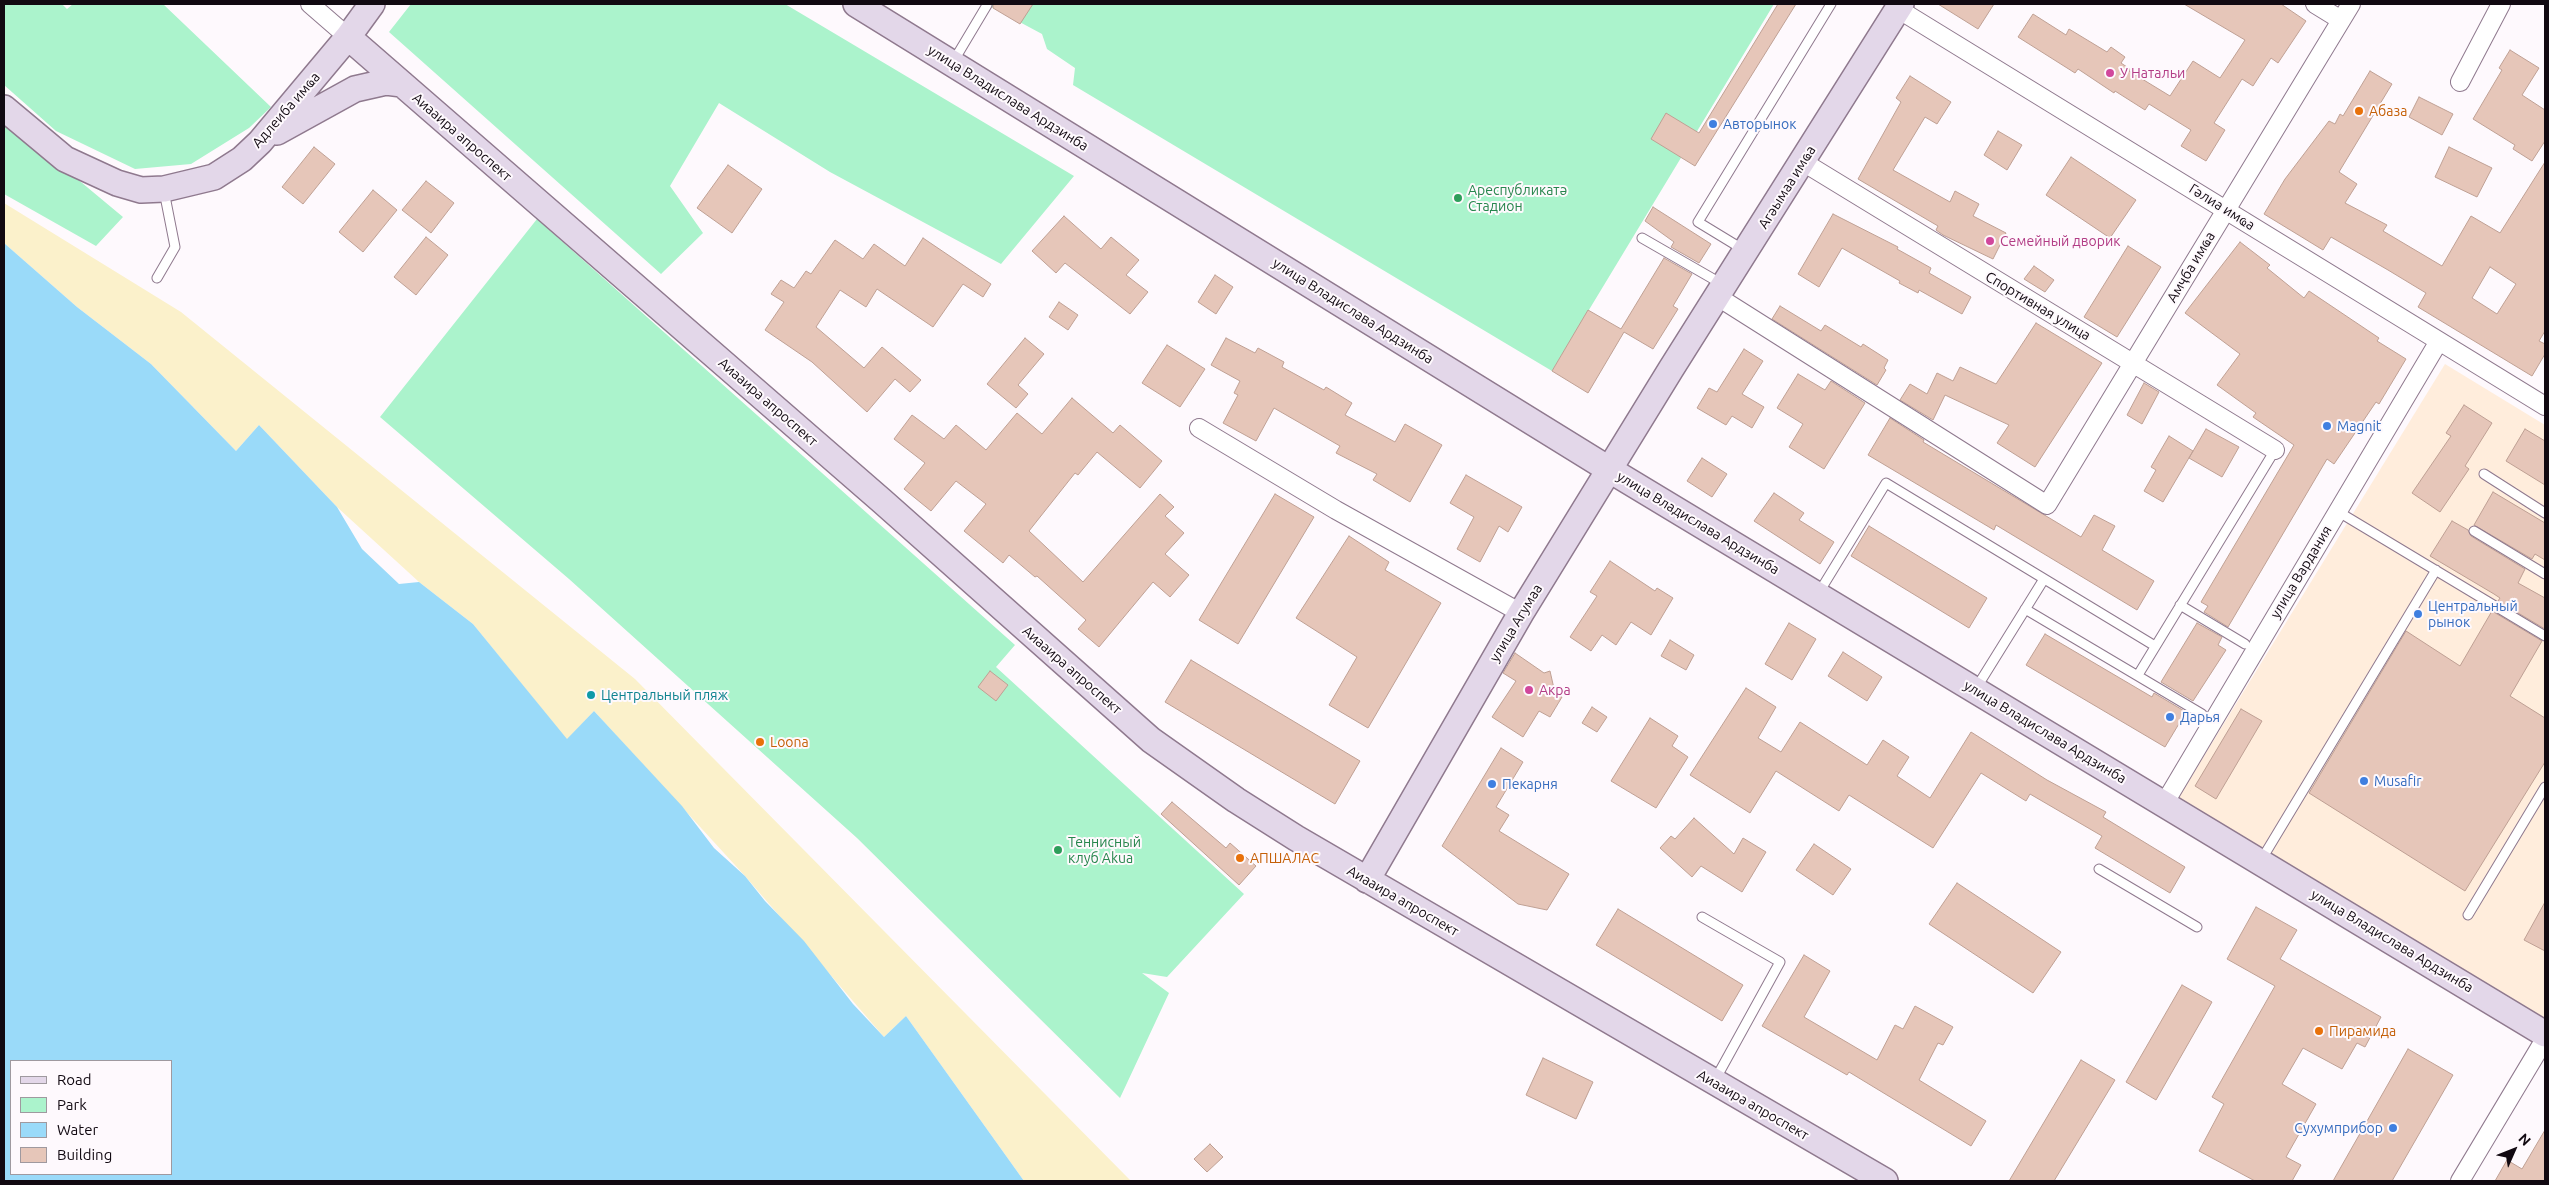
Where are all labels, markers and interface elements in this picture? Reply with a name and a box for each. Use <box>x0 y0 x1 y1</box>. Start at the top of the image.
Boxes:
street label: улица Владислава Ардзинба <box>924 41 1092 155</box>
place label: У Натальи <box>2120 65 2185 81</box>
marker: У Натальи <box>2104 67 2116 79</box>
street label: Адлеиба имҩа <box>249 69 323 151</box>
street label: Аиааира апроспект <box>409 89 515 185</box>
place label: Абаза <box>2369 103 2407 119</box>
marker: Абаза <box>2353 105 2365 117</box>
place label: Авторынок <box>1723 116 1796 132</box>
marker: Авторынок <box>1707 118 1719 130</box>
street label: Агәымаа имҩа <box>1755 142 1819 232</box>
street label: Гәлиа имҩа <box>2186 180 2258 234</box>
place label: Ареспубликатә Стадион <box>1468 182 1567 214</box>
marker: Ареспубликатә Стадион <box>1452 192 1464 204</box>
street label: Амҷба имҩа <box>2163 229 2219 305</box>
place label: Семейный дворик <box>2000 233 2120 249</box>
marker: Семейный дворик <box>1984 235 1996 247</box>
street label: улица Владислава Ардзинба <box>1269 254 1437 368</box>
street label: Спортивная улица <box>1982 268 2094 344</box>
street label: Аиааира апроспект <box>715 354 821 450</box>
place label: Magnit <box>2337 418 2381 434</box>
marker: Magnit <box>2321 420 2333 432</box>
street label: улица Владислава Ардзинба <box>1614 468 1782 578</box>
street label: улица Вардания <box>2267 523 2335 621</box>
street label: улица Агумаа <box>1486 581 1546 665</box>
place label: Центральный рынок <box>2428 598 2518 630</box>
marker: Центральный рынок <box>2412 608 2424 620</box>
street label: Аиааира апроспект <box>1019 622 1125 718</box>
street label: улица Владислава Ардзинба <box>1961 677 2129 787</box>
place label: Акра <box>1539 682 1571 698</box>
marker: Акра <box>1523 684 1535 696</box>
place label: Центральный пляж <box>601 687 728 703</box>
marker: Центральный пляж <box>585 689 597 701</box>
place label: Дарья <box>2180 709 2220 725</box>
marker: Дарья <box>2164 711 2176 723</box>
place label: Loona <box>770 734 809 750</box>
marker: Loona <box>754 736 766 748</box>
place label: Musafir <box>2374 773 2421 789</box>
marker: Musafir <box>2358 775 2370 787</box>
place label: Пекарня <box>1502 776 1558 792</box>
marker: Пекарня <box>1486 778 1498 790</box>
place label: Теннисный клуб Akua <box>1068 834 1141 866</box>
marker: Теннисный клуб Akua <box>1052 844 1064 856</box>
place label: АПШАЛАС <box>1250 850 1319 866</box>
marker: АПШАЛАС <box>1234 852 1246 864</box>
street label: Аиааира апроспект <box>1344 862 1462 940</box>
street label: улица Владислава Ардзинба <box>2308 886 2476 996</box>
place label: Пирамида <box>2329 1023 2396 1039</box>
marker: Пирамида <box>2313 1025 2325 1037</box>
legend <box>10 1060 172 1175</box>
street label: Аиааира апроспект <box>1694 1066 1812 1144</box>
text: Road <box>57 1071 92 1088</box>
text: Park <box>57 1096 87 1113</box>
place label: Сухумприбор <box>2294 1120 2383 1136</box>
text: Water <box>57 1121 98 1138</box>
marker: Сухумприбор <box>2387 1122 2399 1134</box>
north arrow <box>2489 1125 2539 1175</box>
text: N <box>2515 1130 2534 1149</box>
text: Building <box>57 1146 112 1163</box>

